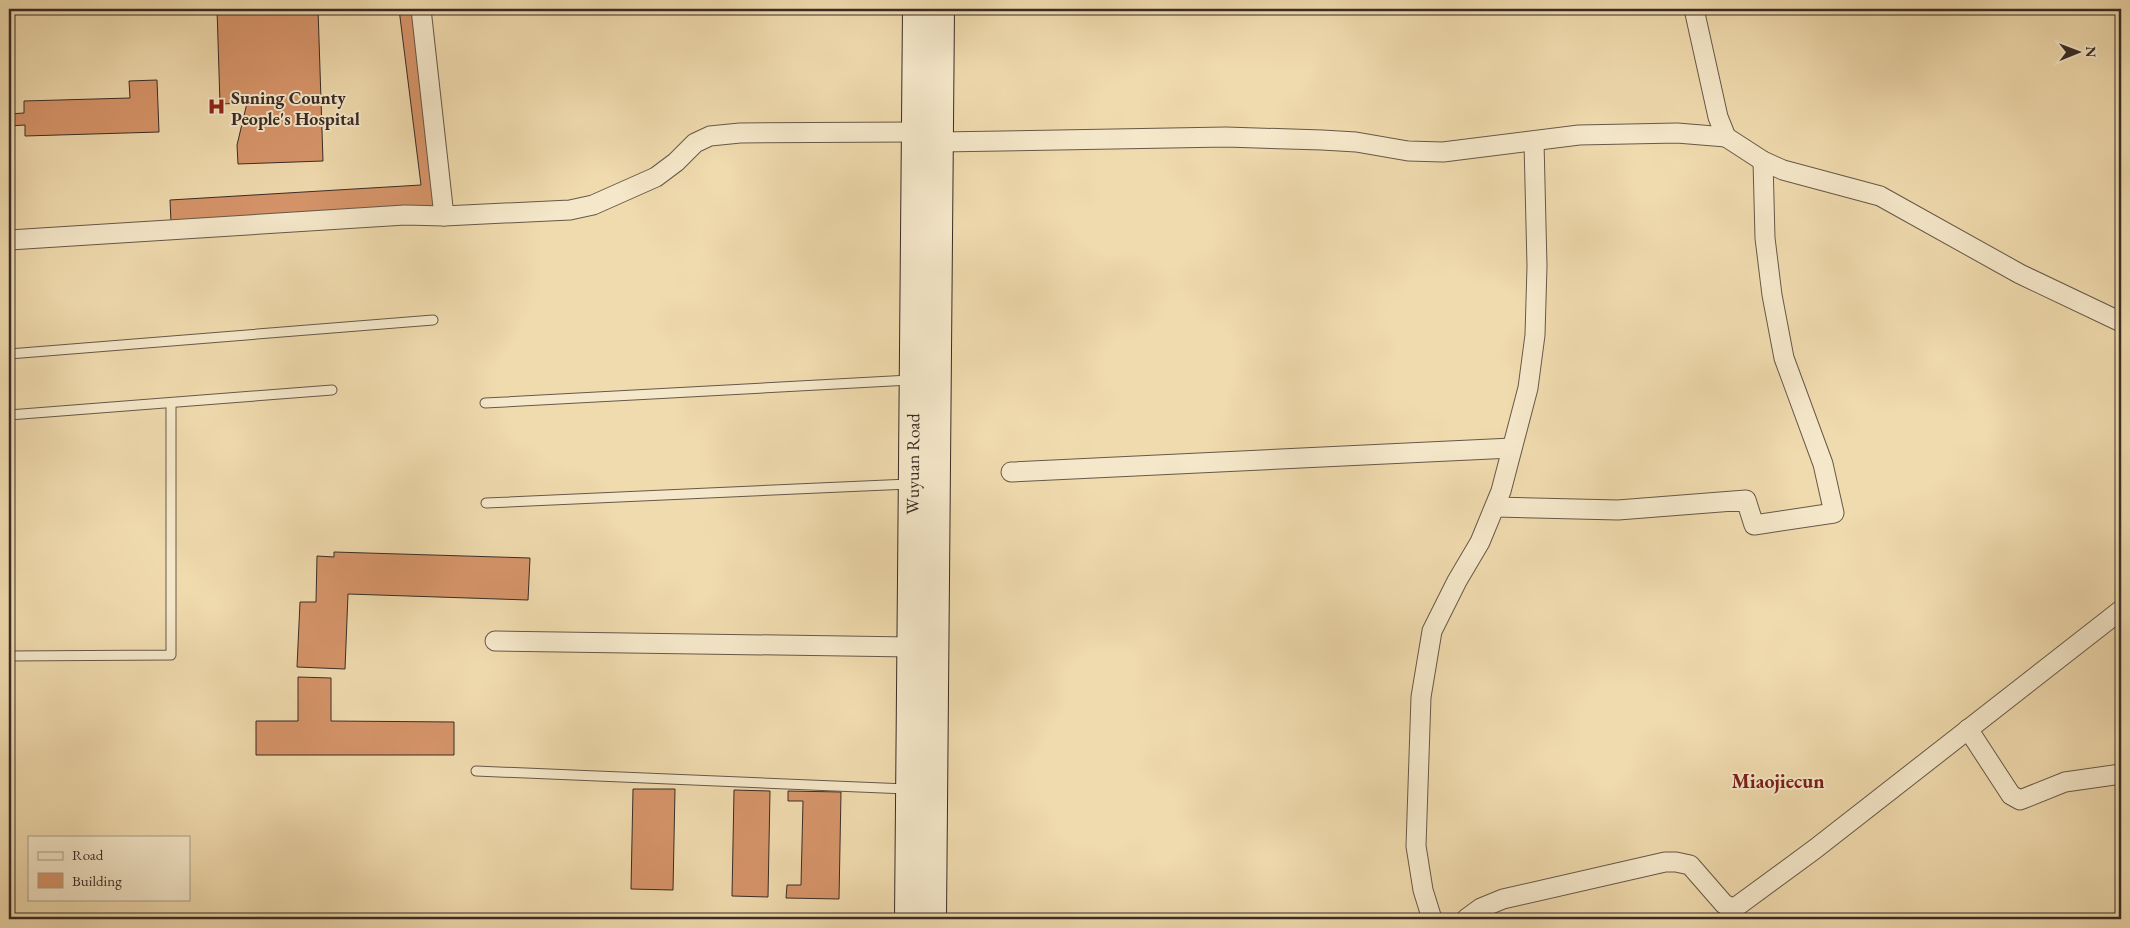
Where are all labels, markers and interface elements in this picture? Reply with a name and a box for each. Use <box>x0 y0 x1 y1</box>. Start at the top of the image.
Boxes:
north arrow <box>2052 28 2102 78</box>
text: N <box>2082 46 2100 58</box>
place label: Suning County People's Hospital <box>231 86 360 130</box>
hospital icon: Suning County People's Hospital <box>207 97 227 117</box>
street label: Wuyuan Road <box>900 412 924 515</box>
district label: Miaojiecun <box>1731 768 1825 794</box>
legend <box>28 836 190 900</box>
text: Road <box>72 845 104 864</box>
text: Building <box>72 871 122 890</box>

